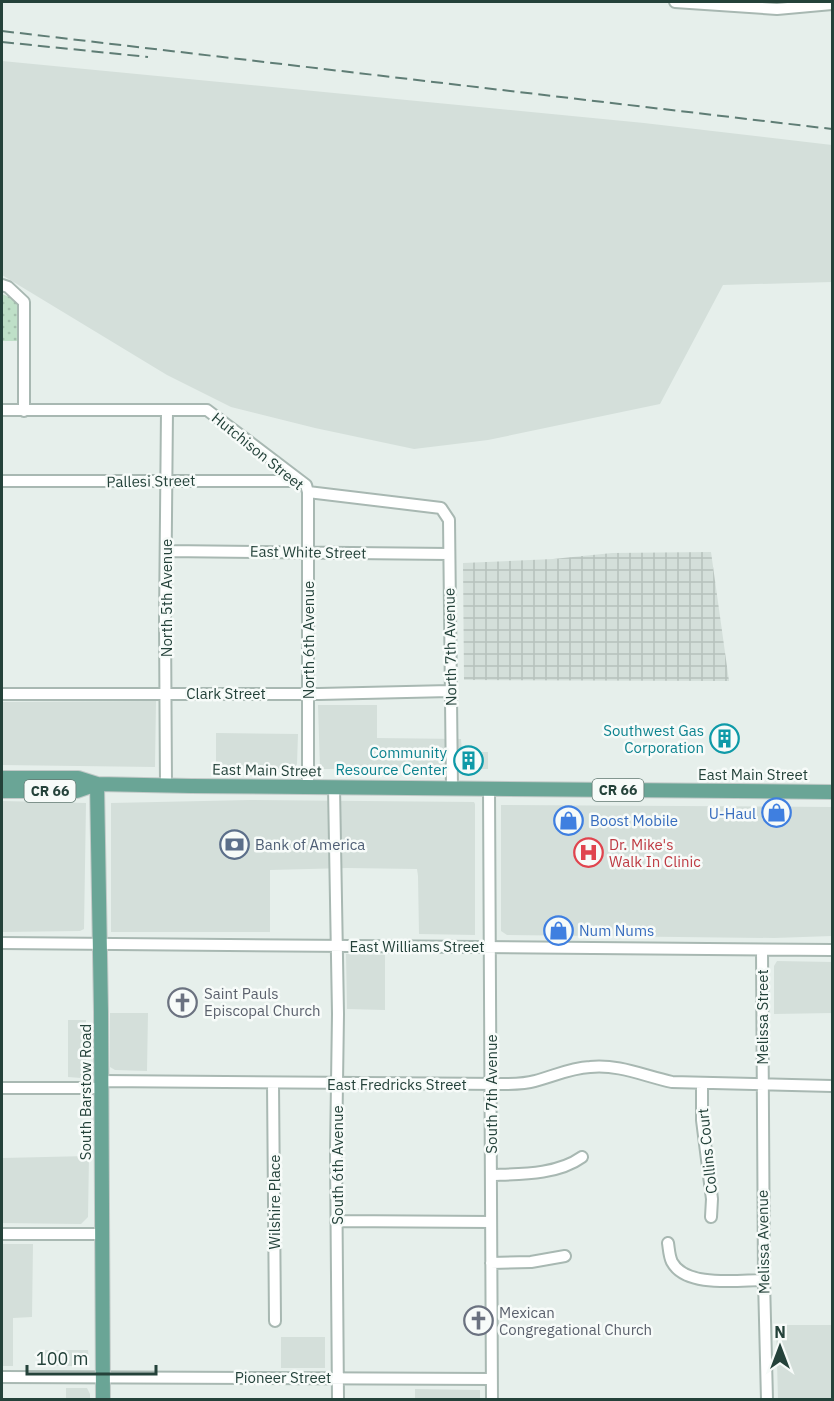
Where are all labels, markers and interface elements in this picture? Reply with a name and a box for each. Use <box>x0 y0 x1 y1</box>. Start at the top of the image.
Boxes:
street label: Hutchison Street <box>208 408 308 494</box>
street label: Pallesi Street <box>106 471 196 491</box>
street label: North 5th Avenue <box>157 539 176 657</box>
street label: East White Street <box>250 541 366 563</box>
street label: North 6th Avenue <box>299 581 318 699</box>
street label: North 7th Avenue <box>439 588 461 706</box>
street label: Clark Street <box>186 684 266 703</box>
place label: Southwest Gas Corporation <box>603 721 704 757</box>
building icon: Southwest Gas Corporation <box>709 723 741 755</box>
place label: Community Resource Center <box>335 743 448 779</box>
building icon: Community Resource Center <box>452 745 484 777</box>
street label: East Main Street <box>212 760 322 780</box>
street label: East Main Street <box>698 765 808 784</box>
road number: CR 66 <box>592 779 644 801</box>
road number: CR 66 <box>25 780 76 802</box>
shop icon: U-Haul <box>761 797 793 829</box>
shop icon: Boost Mobile <box>553 804 585 836</box>
place label: U-Haul <box>709 804 756 823</box>
place label: Boost Mobile <box>590 811 678 830</box>
bank icon: Bank of America <box>218 828 250 860</box>
place label: Bank of America <box>255 835 365 854</box>
place label: Dr. Mike's Walk In Clinic <box>609 835 701 871</box>
hospital icon: Dr. Mike's Walk In Clinic <box>572 837 604 869</box>
shop icon: Num Nums <box>542 914 574 946</box>
place label: Num Nums <box>579 921 654 940</box>
street label: East Williams Street <box>350 937 484 956</box>
street label: Melissa Street <box>753 969 772 1065</box>
place label: Saint Pauls Episcopal Church <box>204 984 321 1020</box>
church icon: Saint Pauls Episcopal Church <box>167 986 199 1018</box>
street label: South Barstow Road <box>76 1024 95 1160</box>
street label: South 7th Avenue <box>482 1034 501 1154</box>
street label: East Fredricks Street <box>327 1075 467 1094</box>
street label: South 6th Avenue <box>328 1105 347 1225</box>
street label: Collins Court <box>693 1107 721 1195</box>
street label: Wilshire Place <box>265 1155 284 1249</box>
street label: Melissa Avenue <box>753 1190 773 1294</box>
place label: Mexican Congregational Church <box>499 1303 652 1339</box>
church icon: Mexican Congregational Church <box>462 1305 494 1337</box>
north arrow <box>750 1317 810 1377</box>
text: N <box>774 1322 786 1342</box>
scale bar <box>27 1338 156 1376</box>
text: 100 m <box>36 1347 88 1370</box>
street label: Pioneer Street <box>235 1368 331 1387</box>

